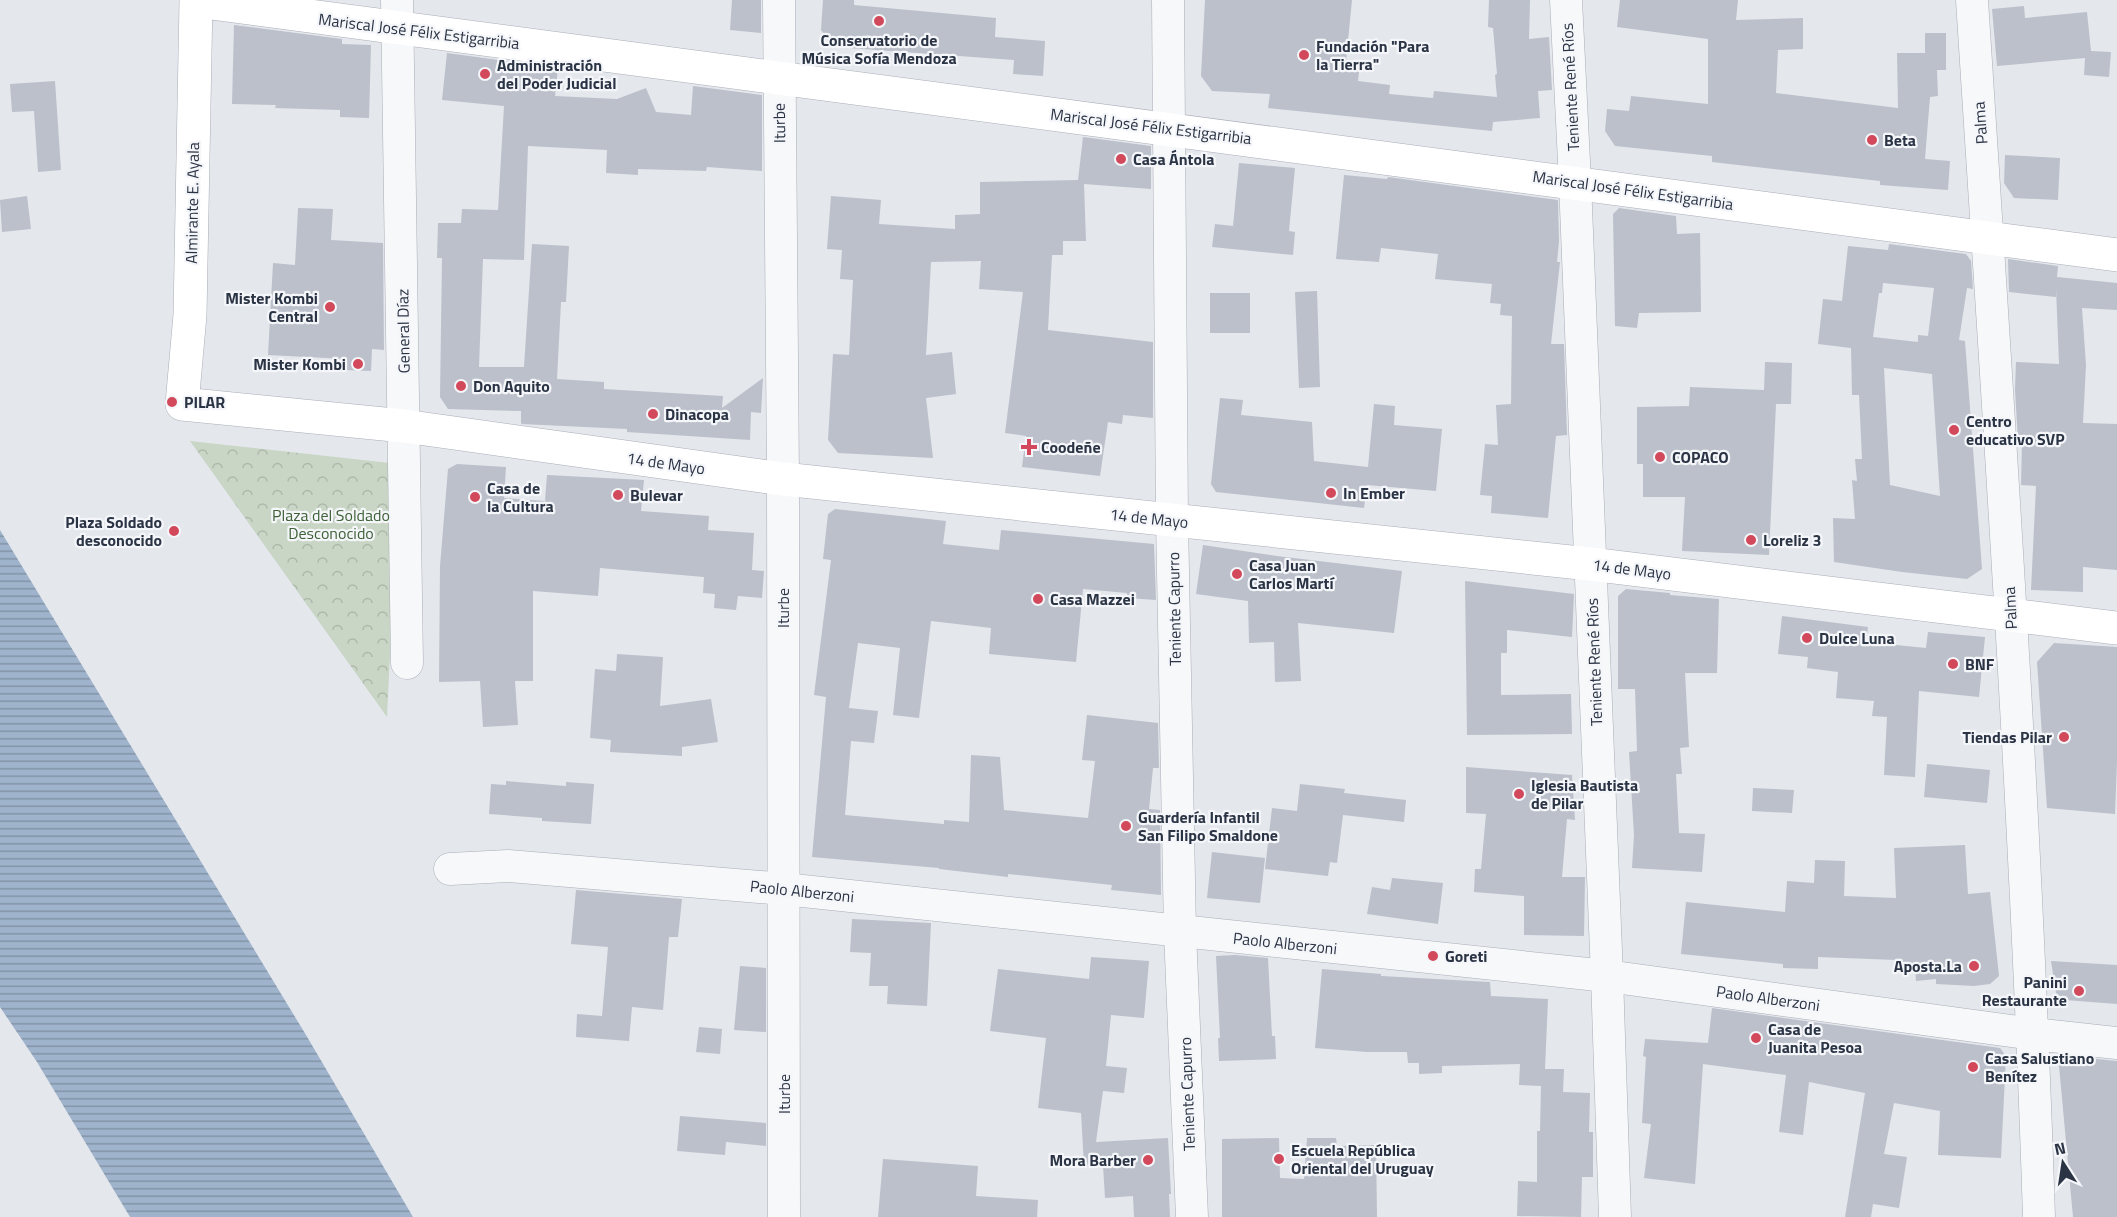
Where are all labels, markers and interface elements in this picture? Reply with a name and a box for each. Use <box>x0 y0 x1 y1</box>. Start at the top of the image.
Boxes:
street label: Mariscal José Félix Estigarribia <box>317 7 521 55</box>
marker: Conservatorio de Música Sofía Mendoza <box>872 14 886 28</box>
street label: Teniente René Ríos <box>1555 22 1585 152</box>
place label: Conservatorio de Música Sofía Mendoza <box>801 28 957 70</box>
place label: Fundación "Para la Tierra" <box>1316 34 1429 76</box>
marker: Fundación "Para la Tierra" <box>1297 48 1311 62</box>
place label: Administración del Poder Judicial <box>497 53 617 95</box>
marker: Administración del Poder Judicial <box>478 67 492 81</box>
street label: Palma <box>1967 101 1993 145</box>
street label: Mariscal José Félix Estigarribia <box>1049 102 1253 150</box>
street label: Iturbe <box>767 103 791 143</box>
place label: Beta <box>1884 128 1916 152</box>
marker: Beta <box>1865 133 1879 147</box>
street label: Almirante E. Ayala <box>179 142 205 264</box>
place label: Casa Ántola <box>1133 147 1214 171</box>
marker: Casa Ántola <box>1114 152 1128 166</box>
street label: Mariscal José Félix Estigarribia <box>1531 164 1735 216</box>
place label: Mister Kombi Central <box>225 286 318 328</box>
street label: General Díaz <box>390 289 416 373</box>
marker: Mister Kombi Central <box>323 300 337 314</box>
place label: Mister Kombi <box>253 352 346 376</box>
marker: Mister Kombi <box>351 357 365 371</box>
place label: Don Aquito <box>473 374 550 398</box>
marker: Don Aquito <box>454 379 468 393</box>
place label: PILAR <box>184 390 225 414</box>
marker: PILAR <box>165 395 179 409</box>
place label: Dinacopa <box>665 402 729 426</box>
marker: Dinacopa <box>646 407 660 421</box>
place label: Centro educativo SVP <box>1966 409 2065 451</box>
marker: Centro educativo SVP <box>1947 423 1961 437</box>
place label: Coodeñe <box>1041 435 1101 459</box>
marker: Coodeñe <box>1022 440 1036 454</box>
place label: COPACO <box>1672 445 1729 469</box>
street label: 14 de Mayo <box>625 446 707 480</box>
marker: COPACO <box>1653 450 1667 464</box>
place label: Casa de la Cultura <box>487 476 554 518</box>
place label: In Ember <box>1343 481 1405 505</box>
place label: Bulevar <box>630 483 683 507</box>
marker: In Ember <box>1324 486 1338 500</box>
marker: Bulevar <box>611 488 625 502</box>
marker: Casa de la Cultura <box>468 490 482 504</box>
street label: 14 de Mayo <box>1109 502 1189 534</box>
park label: Plaza del Soldado Desconocido <box>272 503 390 545</box>
place label: Plaza Soldado desconocido <box>65 510 162 552</box>
marker: Plaza Soldado desconocido <box>167 524 181 538</box>
place label: Loreliz 3 <box>1763 528 1821 552</box>
marker: Loreliz 3 <box>1744 533 1758 547</box>
street label: Teniente Capurro <box>1161 552 1187 666</box>
street label: 14 de Mayo <box>1591 552 1673 586</box>
place label: Casa Juan Carlos Martí <box>1249 553 1335 595</box>
marker: Casa Juan Carlos Martí <box>1230 567 1244 581</box>
street label: Palma <box>1997 586 2023 630</box>
place label: Casa Mazzei <box>1050 587 1135 611</box>
street label: Iturbe <box>771 588 795 628</box>
marker: Casa Mazzei <box>1031 592 1045 606</box>
street label: Teniente René Ríos <box>1580 598 1608 726</box>
place label: Dulce Luna <box>1819 626 1895 650</box>
marker: Dulce Luna <box>1800 631 1814 645</box>
place label: BNF <box>1965 652 1995 676</box>
marker: BNF <box>1946 657 1960 671</box>
place label: Tiendas Pilar <box>1962 725 2052 749</box>
marker: Tiendas Pilar <box>2057 730 2071 744</box>
place label: Iglesia Bautista de Pilar <box>1531 773 1638 815</box>
marker: Iglesia Bautista de Pilar <box>1512 787 1526 801</box>
place label: Guardería Infantil San Filipo Smaldone <box>1138 805 1278 847</box>
marker: Guardería Infantil San Filipo Smaldone <box>1119 819 1133 833</box>
street label: Paolo Alberzoni <box>749 874 855 908</box>
street label: Paolo Alberzoni <box>1232 926 1338 960</box>
place label: Goreti <box>1445 944 1487 968</box>
marker: Goreti <box>1426 949 1440 963</box>
place label: Aposta.La <box>1894 954 1962 978</box>
marker: Aposta.La <box>1967 959 1981 973</box>
place label: Panini Restaurante <box>1982 970 2067 1012</box>
street label: Paolo Alberzoni <box>1715 979 1821 1017</box>
marker: Panini Restaurante <box>2072 984 2086 998</box>
place label: Casa de Juanita Pesoa <box>1768 1017 1862 1059</box>
marker: Casa de Juanita Pesoa <box>1749 1031 1763 1045</box>
street label: Teniente Capurro <box>1173 1037 1201 1151</box>
place label: Casa Salustiano Benítez <box>1985 1046 2094 1088</box>
marker: Casa Salustiano Benítez <box>1966 1060 1980 1074</box>
street label: Iturbe <box>772 1074 796 1114</box>
north arrow <box>2033 1133 2093 1193</box>
text: N <box>2052 1135 2068 1161</box>
place label: Escuela República Oriental del Uruguay <box>1291 1138 1434 1180</box>
place label: Mora Barber <box>1050 1148 1136 1172</box>
marker: Escuela República Oriental del Uruguay <box>1272 1152 1286 1166</box>
marker: Mora Barber <box>1141 1153 1155 1167</box>

